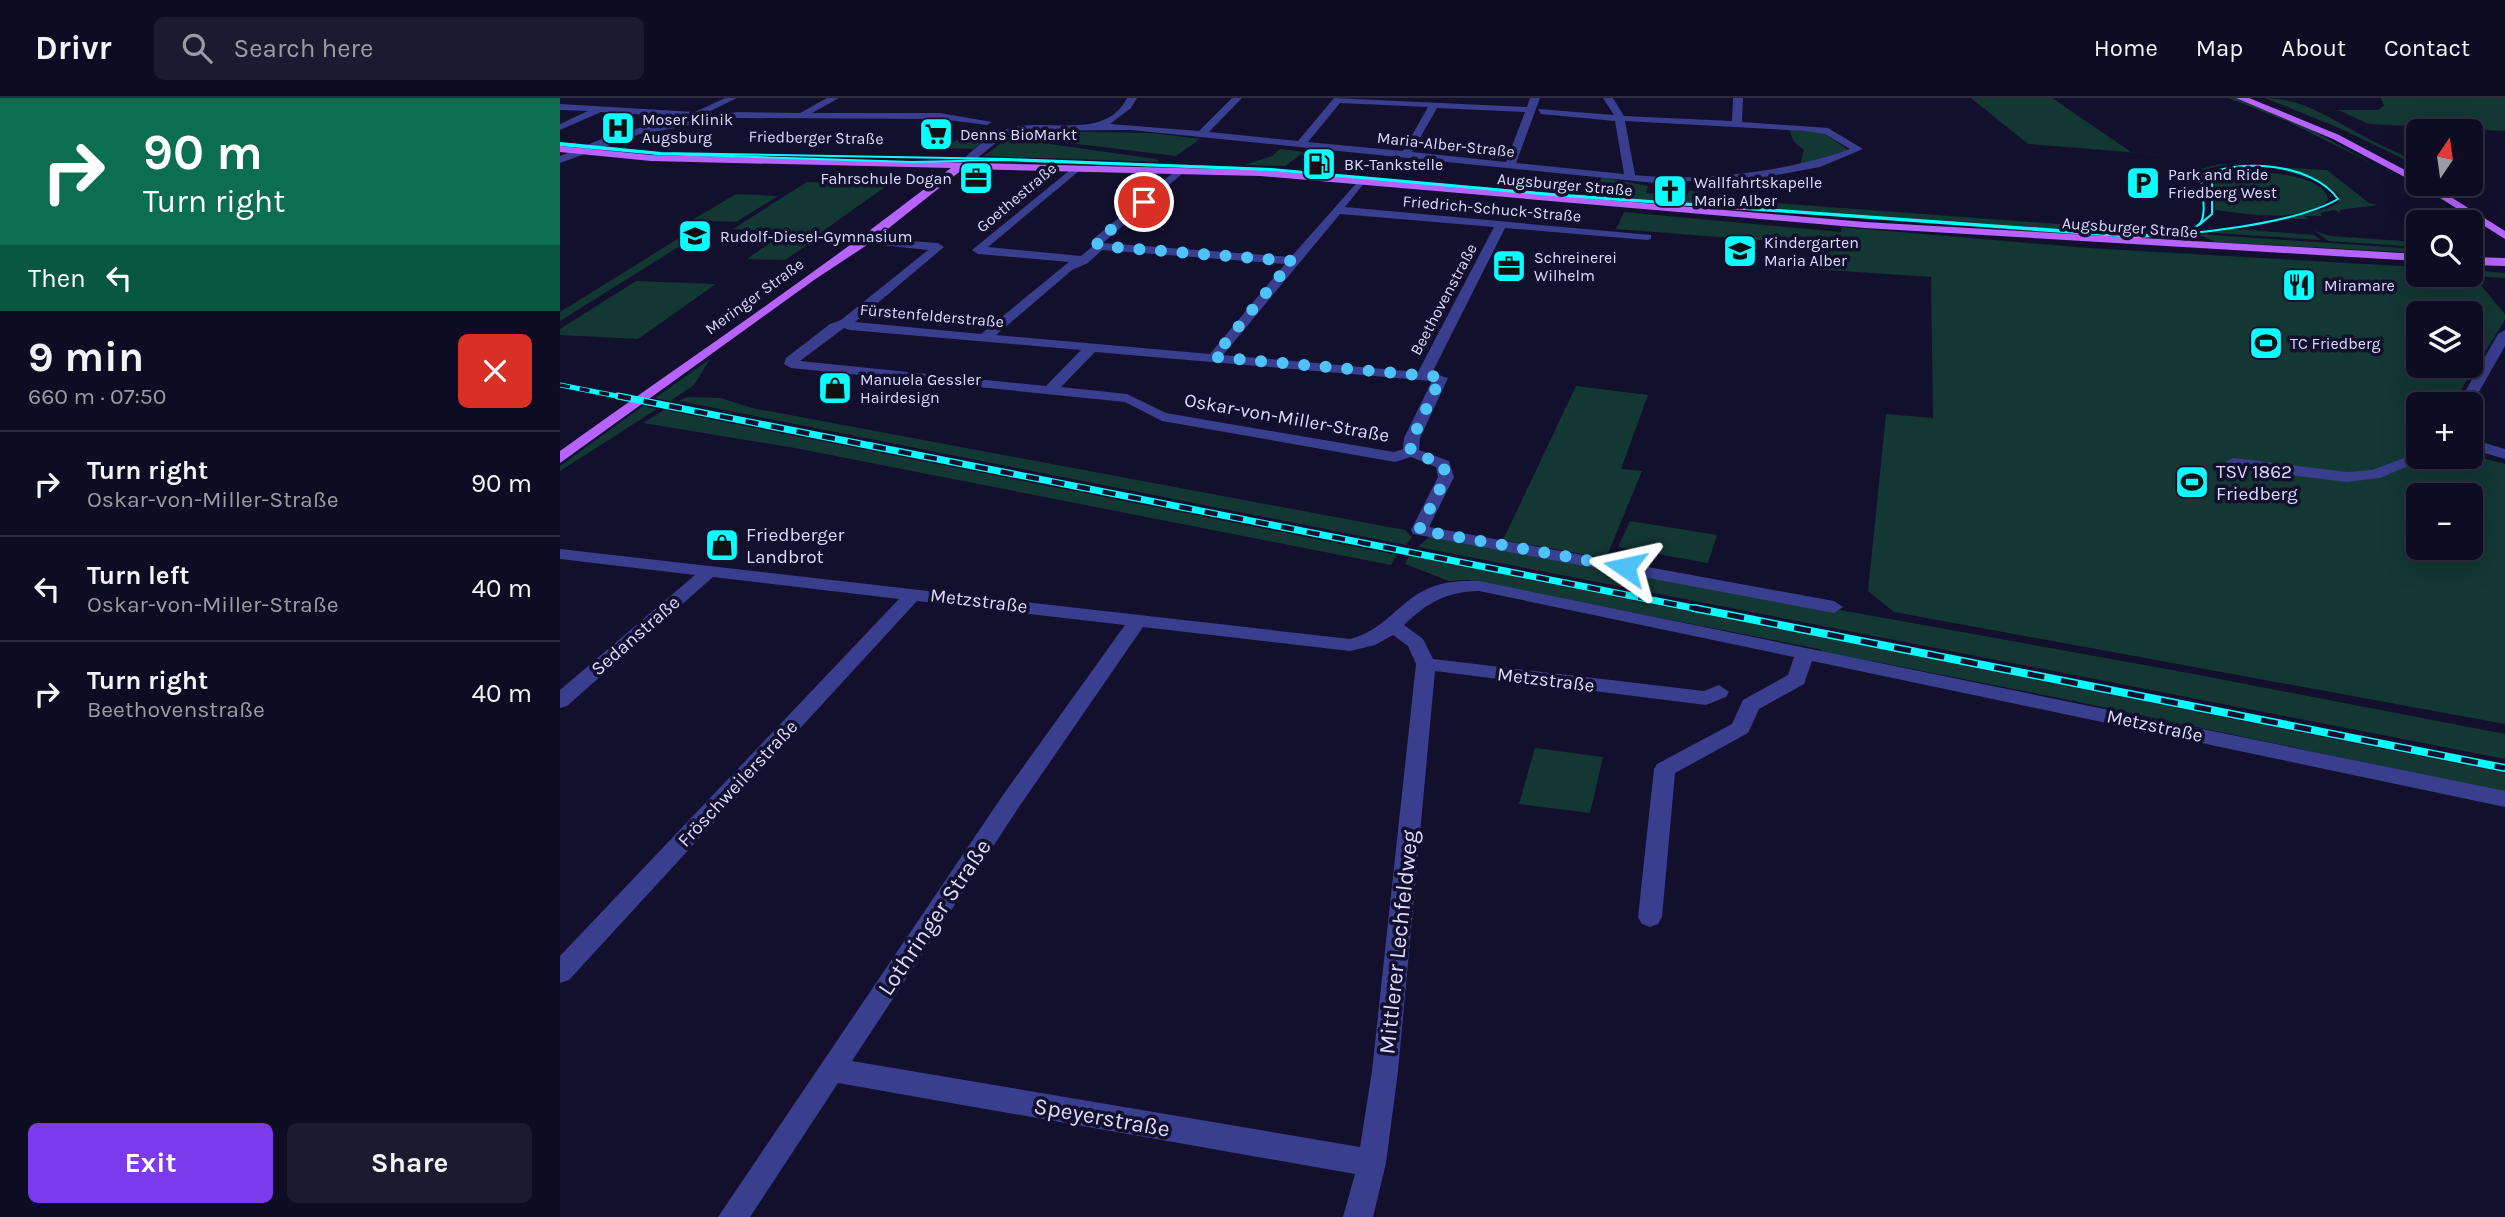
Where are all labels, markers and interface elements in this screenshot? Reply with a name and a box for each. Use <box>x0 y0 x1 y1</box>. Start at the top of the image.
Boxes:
search box <box>154 17 644 80</box>
text: Drivr <box>35 29 112 67</box>
icon: search <box>178 29 216 67</box>
text: Search here <box>234 33 373 64</box>
text: Home <box>2094 34 2158 62</box>
text: Map <box>2196 34 2243 62</box>
text: About <box>2281 34 2346 62</box>
text: Contact <box>2384 34 2470 62</box>
hospital icon: Moser Klinik Augsburg <box>599 109 637 147</box>
place label: Moser Klinik Augsburg <box>642 110 733 147</box>
supermarket icon: Denns BioMarkt <box>917 115 955 153</box>
north arrow <box>2406 119 2483 196</box>
map controls <box>2406 119 2483 560</box>
text: 90 m <box>143 124 263 181</box>
place label: Denns BioMarkt <box>960 125 1077 144</box>
icon: right <box>28 126 119 217</box>
street label: Friedberger Straße <box>748 127 884 148</box>
street label: Maria-Alber-Straße <box>1376 128 1516 161</box>
fuel station icon: BK-Tankstelle <box>1300 145 1338 183</box>
place label: BK-Tankstelle <box>1344 155 1443 174</box>
office icon: Fahrschule Dogan <box>957 159 995 197</box>
street label: Goethestraße <box>973 159 1060 236</box>
parking icon: Park and Ride Friedberg West <box>2124 164 2162 202</box>
place label: Park and Ride Friedberg West <box>2168 165 2277 202</box>
place label: Fahrschule Dogan <box>820 169 952 188</box>
street label: Augsburger Straße <box>1496 169 1634 200</box>
pin <box>1114 172 1174 232</box>
church icon: Wallfahrtskapelle Maria Alber <box>1651 172 1689 210</box>
place label: Wallfahrtskapelle Maria Alber <box>1694 173 1822 210</box>
text: Turn right <box>143 183 285 220</box>
icon: arrive <box>1125 183 1163 221</box>
street label: Friedrich-Schuck-Straße <box>1402 191 1582 226</box>
button: search <box>2406 210 2483 287</box>
street label: Augsburger Straße <box>2061 213 2199 242</box>
school or university icon: Rudolf-Diesel-Gymnasium <box>676 217 714 255</box>
place label: Rudolf-Diesel-Gymnasium <box>720 227 912 246</box>
school or university icon: Kindergarten Maria Alber <box>1721 232 1759 270</box>
place label: Kindergarten Maria Alber <box>1764 233 1859 270</box>
street label: Beethovenstraße <box>1406 240 1481 358</box>
office icon: Schreinerei Wilhelm <box>1490 247 1528 285</box>
place label: Schreinerei Wilhelm <box>1534 248 1617 285</box>
street label: Meringer Straße <box>701 254 807 339</box>
icon: left <box>100 259 138 297</box>
text: Then <box>28 263 86 294</box>
restaurant icon: Miramare <box>2280 266 2318 304</box>
place label: Miramare <box>2324 276 2395 295</box>
street label: Fürstenfelderstraße <box>859 300 1005 331</box>
button: layers <box>2406 301 2483 378</box>
sports icon: TC Friedberg <box>2247 324 2285 362</box>
text: 9 min <box>28 332 144 382</box>
button: close <box>458 334 532 408</box>
place label: TC Friedberg <box>2290 334 2381 353</box>
shop icon: Manuela Gessler Hairdesign <box>816 369 854 407</box>
place label: Manuela Gessler Hairdesign <box>860 370 981 407</box>
text: 660 m · 07:50 <box>28 383 166 410</box>
street label: Oskar-von-Miller-Straße <box>1183 389 1391 447</box>
button: + <box>2406 392 2483 469</box>
text: Turn right <box>87 455 208 486</box>
place label: TSV 1862 Friedberg <box>2216 461 2298 505</box>
sports icon: TSV 1862 Friedberg <box>2173 463 2211 501</box>
icon: right <box>28 465 66 503</box>
text: 90 m <box>471 468 532 499</box>
button: − <box>2406 483 2483 560</box>
text: Oskar-von-Miller-Straße <box>87 486 339 513</box>
place label: Friedberger Landbrot <box>746 524 845 568</box>
shop icon: Friedberger Landbrot <box>703 526 741 564</box>
position arrow <box>1588 530 1662 604</box>
text: Turn left <box>87 560 189 591</box>
icon: left <box>28 570 66 608</box>
text: 40 m <box>472 573 532 604</box>
street label: Metzstraße <box>929 584 1029 618</box>
text: Oskar-von-Miller-Straße <box>87 591 339 618</box>
street label: Sedanstraße <box>587 591 684 680</box>
street label: Metzstraße <box>1496 663 1596 697</box>
text: Turn right <box>87 665 208 696</box>
icon: right <box>28 675 66 713</box>
text: 40 m <box>472 678 532 709</box>
text: Beethovenstraße <box>87 696 265 723</box>
street label: Metzstraße <box>2105 705 2205 747</box>
street label: Fröschweilerstraße <box>673 716 802 852</box>
street label: Mittlerer Lechfeldweg <box>1373 829 1424 1056</box>
street label: Lothringer Straße <box>872 834 997 1001</box>
street label: Speyerstraße <box>1032 1092 1172 1143</box>
button: Exit <box>28 1123 273 1203</box>
button: Share <box>287 1123 532 1203</box>

